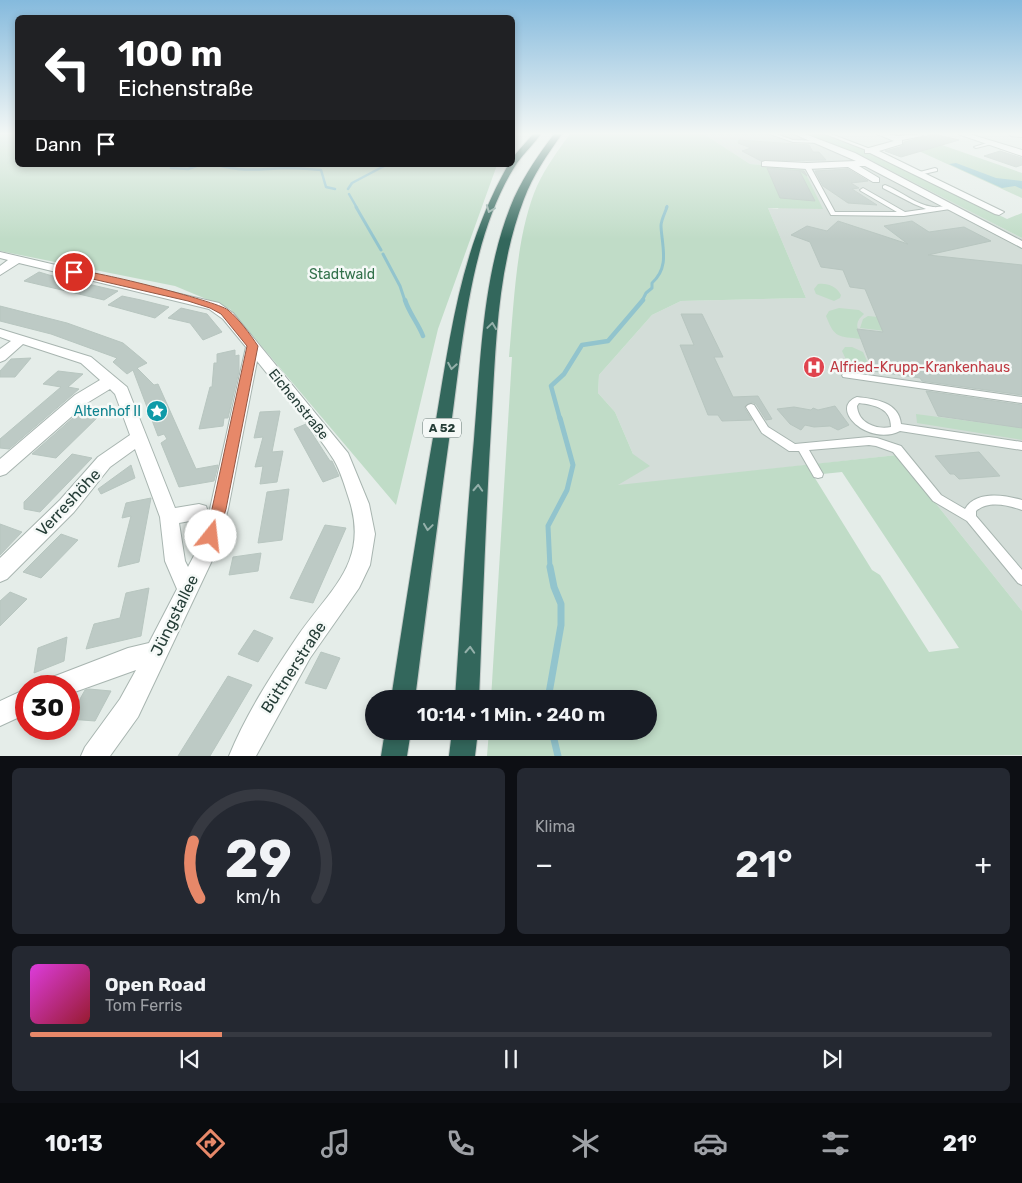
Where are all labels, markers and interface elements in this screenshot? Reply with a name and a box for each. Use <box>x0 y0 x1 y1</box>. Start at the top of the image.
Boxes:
text: 100 m <box>118 33 223 75</box>
icon: left <box>35 35 100 100</box>
text: Eichenstraße <box>118 75 253 102</box>
icon: arrive <box>92 130 120 158</box>
text: Dann <box>35 133 82 156</box>
one-way arrow <box>486 204 496 212</box>
pin <box>53 251 95 293</box>
icon: arrive <box>60 258 88 286</box>
park label: Stadtwald <box>309 266 375 283</box>
one-way arrow <box>486 322 497 330</box>
hospital icon: Alfried-Krupp-Krankenhaus <box>802 355 826 379</box>
place label: Alfried-Krupp-Krankenhaus <box>830 359 1010 376</box>
one-way arrow <box>448 362 458 371</box>
street label: Eichenstraße <box>265 366 332 443</box>
place icon: Altenhof II <box>145 399 169 423</box>
place label: Altenhof II <box>74 403 141 420</box>
road number: A 52 <box>423 418 461 438</box>
street label: Verreshöhe <box>32 465 104 540</box>
one-way arrow <box>473 484 484 492</box>
position arrow <box>184 509 236 561</box>
one-way arrow <box>423 523 433 531</box>
street label: Jüngstallee <box>147 572 202 659</box>
street label: Büttnerstraße <box>257 618 330 717</box>
one-way arrow <box>465 646 475 654</box>
speed limit sign: 30 <box>15 675 80 740</box>
text: 10:14 · 1 Min. · 240 m <box>417 703 605 726</box>
text: Klima <box>535 817 575 836</box>
text: 29 <box>225 828 292 890</box>
text: 21° <box>735 841 793 887</box>
text: − <box>535 848 553 881</box>
text: + <box>975 848 992 881</box>
text: km/h <box>236 886 281 907</box>
text: Open Road <box>105 973 206 996</box>
text: Tom Ferris <box>105 996 182 1015</box>
icon: previous <box>176 1045 204 1073</box>
icon: pause <box>497 1045 525 1073</box>
icon: next <box>818 1045 846 1073</box>
icon: directions <box>193 1126 228 1161</box>
icon: music <box>318 1126 353 1161</box>
icon: phone <box>443 1126 478 1161</box>
icon: climate <box>568 1126 603 1161</box>
icon: car <box>693 1126 728 1161</box>
icon: filters <box>818 1126 853 1161</box>
text: 10:13 <box>45 1130 103 1157</box>
text: 21° <box>943 1130 977 1157</box>

